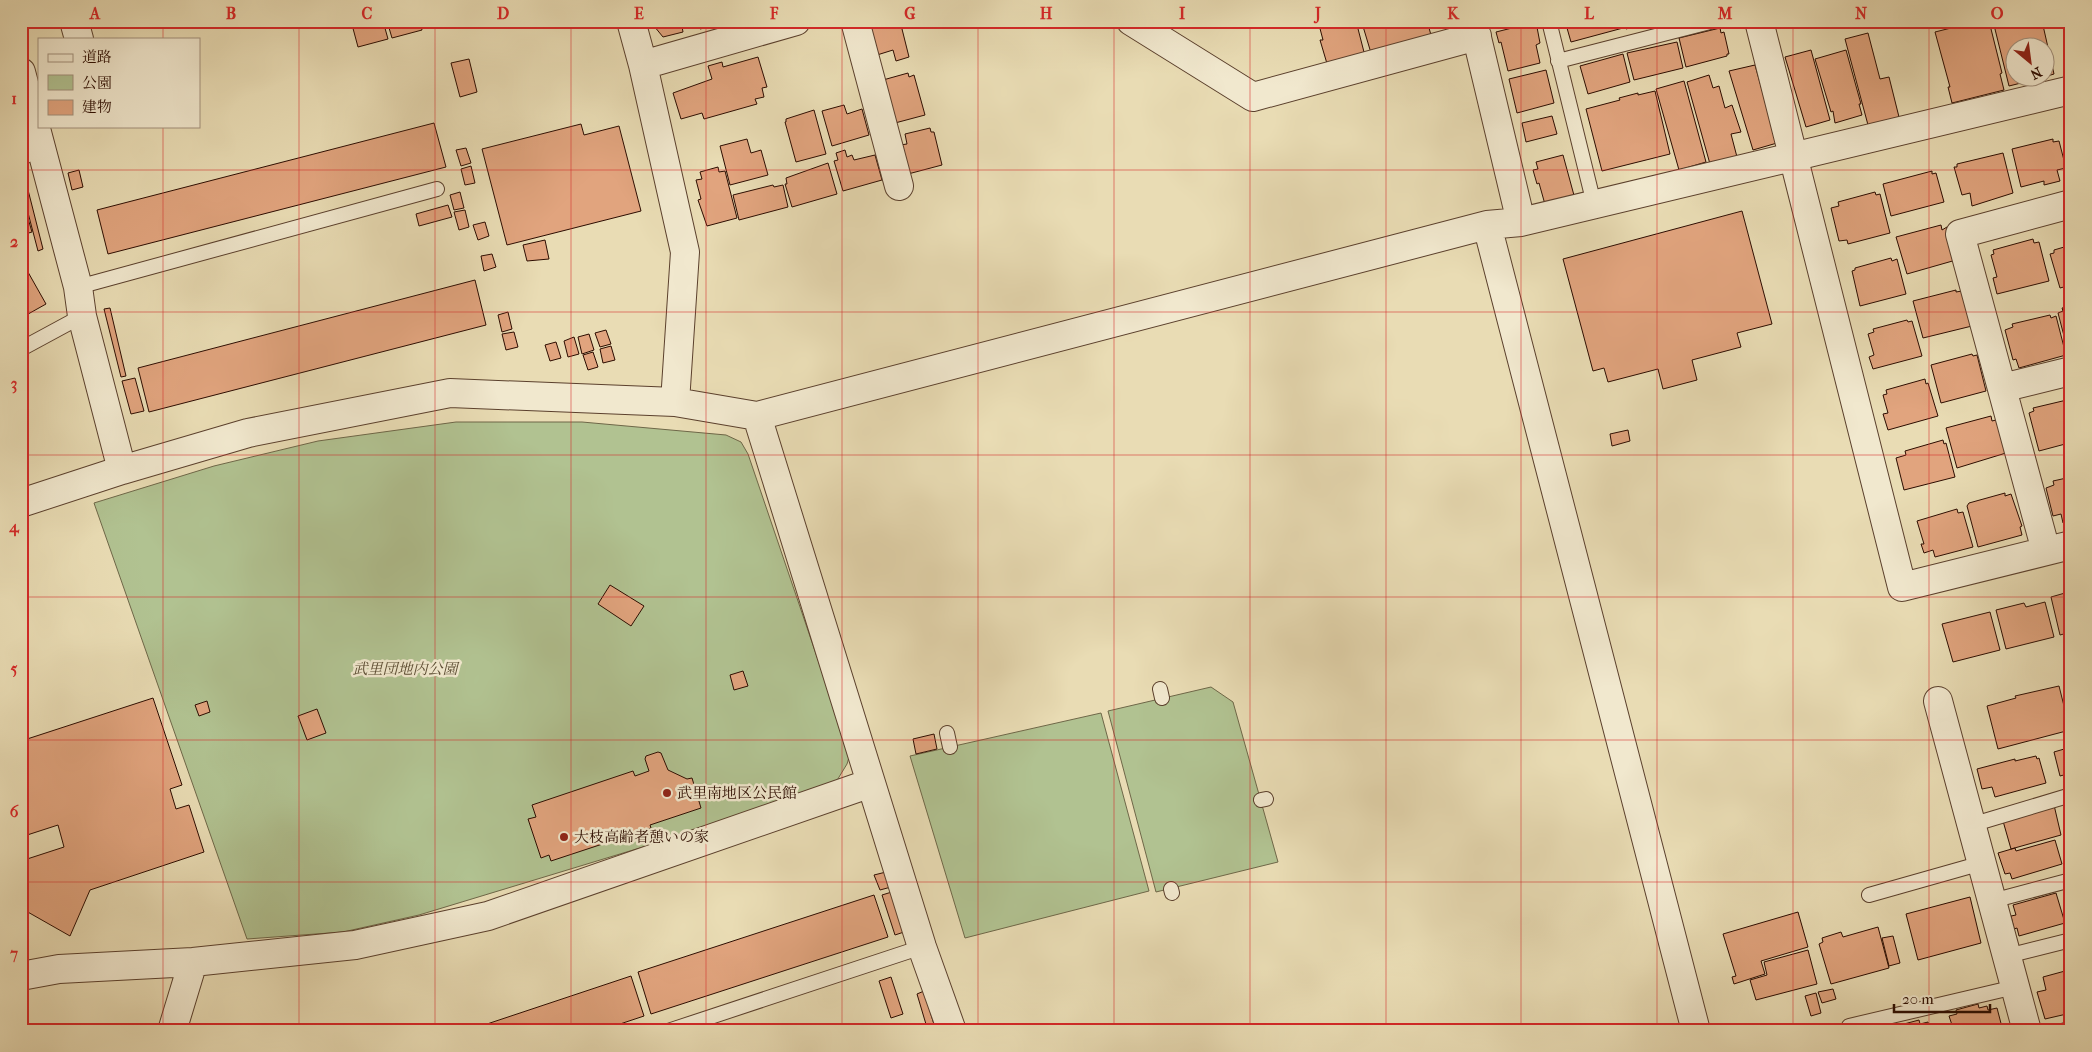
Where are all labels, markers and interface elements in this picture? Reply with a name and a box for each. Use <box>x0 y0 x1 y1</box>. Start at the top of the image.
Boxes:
text: A <box>89 4 101 23</box>
text: B <box>226 4 236 23</box>
text: C <box>362 4 373 23</box>
text: D <box>497 4 509 23</box>
text: E <box>634 4 644 23</box>
text: F <box>769 4 779 23</box>
text: G <box>904 4 916 23</box>
text: H <box>1040 4 1053 23</box>
text: I <box>1179 4 1186 23</box>
text: J <box>1313 4 1321 24</box>
text: K <box>1447 4 1460 23</box>
text: L <box>1584 4 1594 23</box>
text: M <box>1717 4 1733 23</box>
text: N <box>1855 4 1868 23</box>
text: O <box>1991 4 2004 23</box>
legend <box>38 38 200 128</box>
north arrow <box>2004 38 2054 88</box>
text: 道路 <box>82 48 112 66</box>
text: N <box>2027 63 2045 83</box>
text: 公園 <box>82 74 112 92</box>
text: 1 <box>11 89 17 108</box>
text: 建物 <box>82 98 112 116</box>
text: 2 <box>10 232 18 251</box>
text: 3 <box>11 374 17 394</box>
text: 4 <box>8 517 20 537</box>
text: 5 <box>11 659 18 678</box>
park label: 武里団地内公園 <box>352 660 460 678</box>
place label: 武里南地区公民館 <box>677 784 797 802</box>
marker: 武里南地区公民館 <box>661 787 673 799</box>
text: 6 <box>10 802 19 821</box>
place label: 大枝高齢者憩いの家 <box>574 828 709 846</box>
marker: 大枝高齢者憩いの家 <box>558 831 570 843</box>
text: 7 <box>9 944 18 963</box>
scale bar <box>1894 982 1991 1014</box>
text: 20 m <box>1902 990 1934 1008</box>

